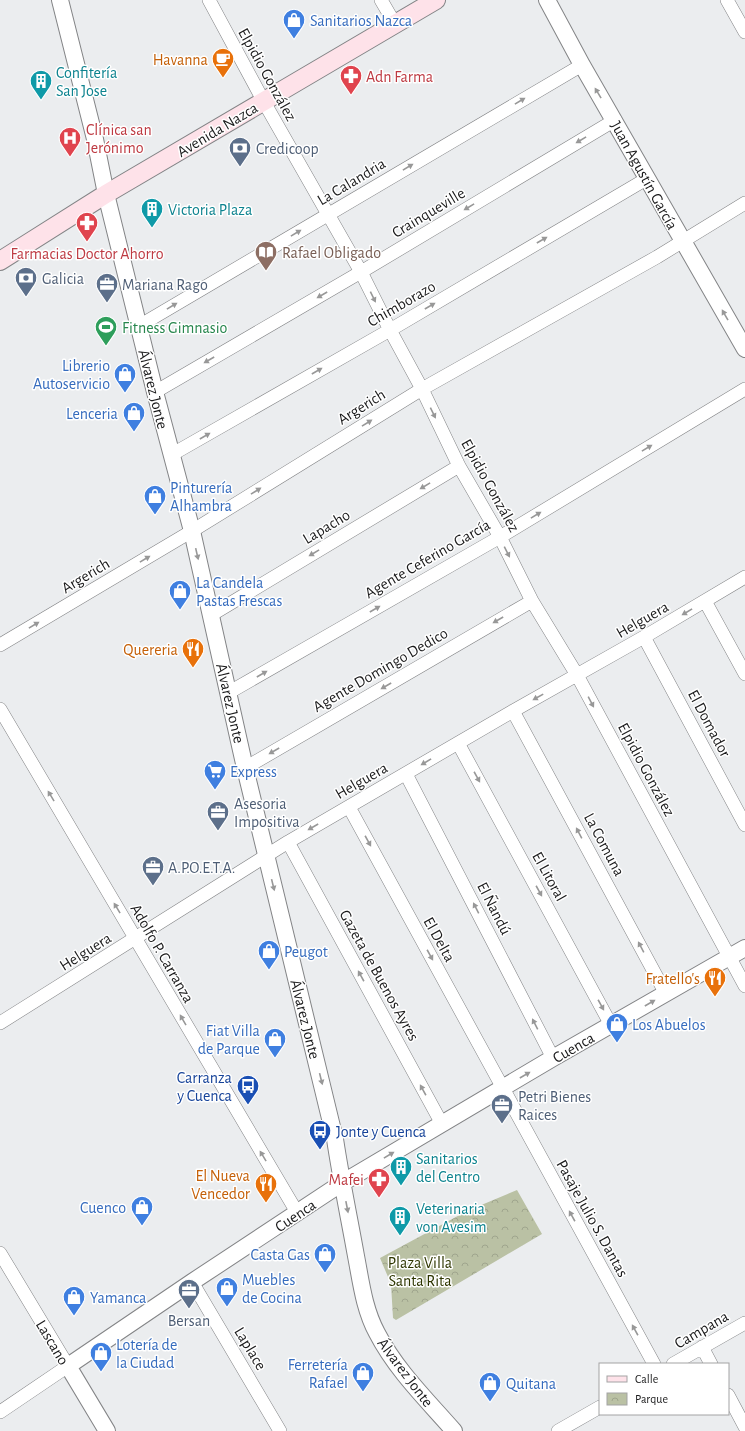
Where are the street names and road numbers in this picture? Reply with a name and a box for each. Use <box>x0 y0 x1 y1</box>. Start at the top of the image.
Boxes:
street label: Elpidio González <box>235 25 299 124</box>
street label: Avenida Nazca <box>174 100 261 160</box>
street label: Juan Agustín García <box>608 119 681 232</box>
street label: La Calandria <box>315 155 388 208</box>
street label: Crainqueville <box>389 185 468 241</box>
street label: Chimborazo <box>365 278 438 330</box>
street label: Álvarez Jonte <box>135 347 173 431</box>
street label: Argerich <box>335 386 388 428</box>
street label: Elpidio González <box>458 436 522 535</box>
street label: Lapacho <box>300 507 353 547</box>
street label: Agente Ceferino García <box>362 516 493 601</box>
street label: Argerich <box>59 555 112 596</box>
street label: Helguera <box>614 599 671 641</box>
street label: Agente Domingo Dedico <box>310 625 451 715</box>
street label: Álvarez Jonte <box>213 661 249 745</box>
street label: El Domador <box>685 687 734 760</box>
street label: Elpidio González <box>615 720 678 819</box>
street label: Helguera <box>333 760 390 802</box>
street label: La Comuna <box>581 810 627 879</box>
street label: El Litoral <box>529 849 569 904</box>
street label: El Ñandú <box>474 879 516 937</box>
street label: Adolfo P. Carranza <box>127 901 197 1006</box>
street label: Gazeta de Buenos Ayres <box>336 907 422 1044</box>
street label: El Delta <box>420 914 458 965</box>
street label: Helguera <box>57 930 114 974</box>
street label: Álvarez Jonte <box>287 977 325 1061</box>
street label: Cuenca <box>550 1030 597 1066</box>
street label: Pasaje Julio S. Dantas <box>552 1157 631 1280</box>
street label: Cuenca <box>272 1197 319 1235</box>
street label: Campana <box>672 1308 731 1352</box>
street label: Lascano <box>33 1317 72 1368</box>
street label: Laplace <box>231 1324 269 1373</box>
street label: Álvarez Jonte <box>374 1334 438 1410</box>

